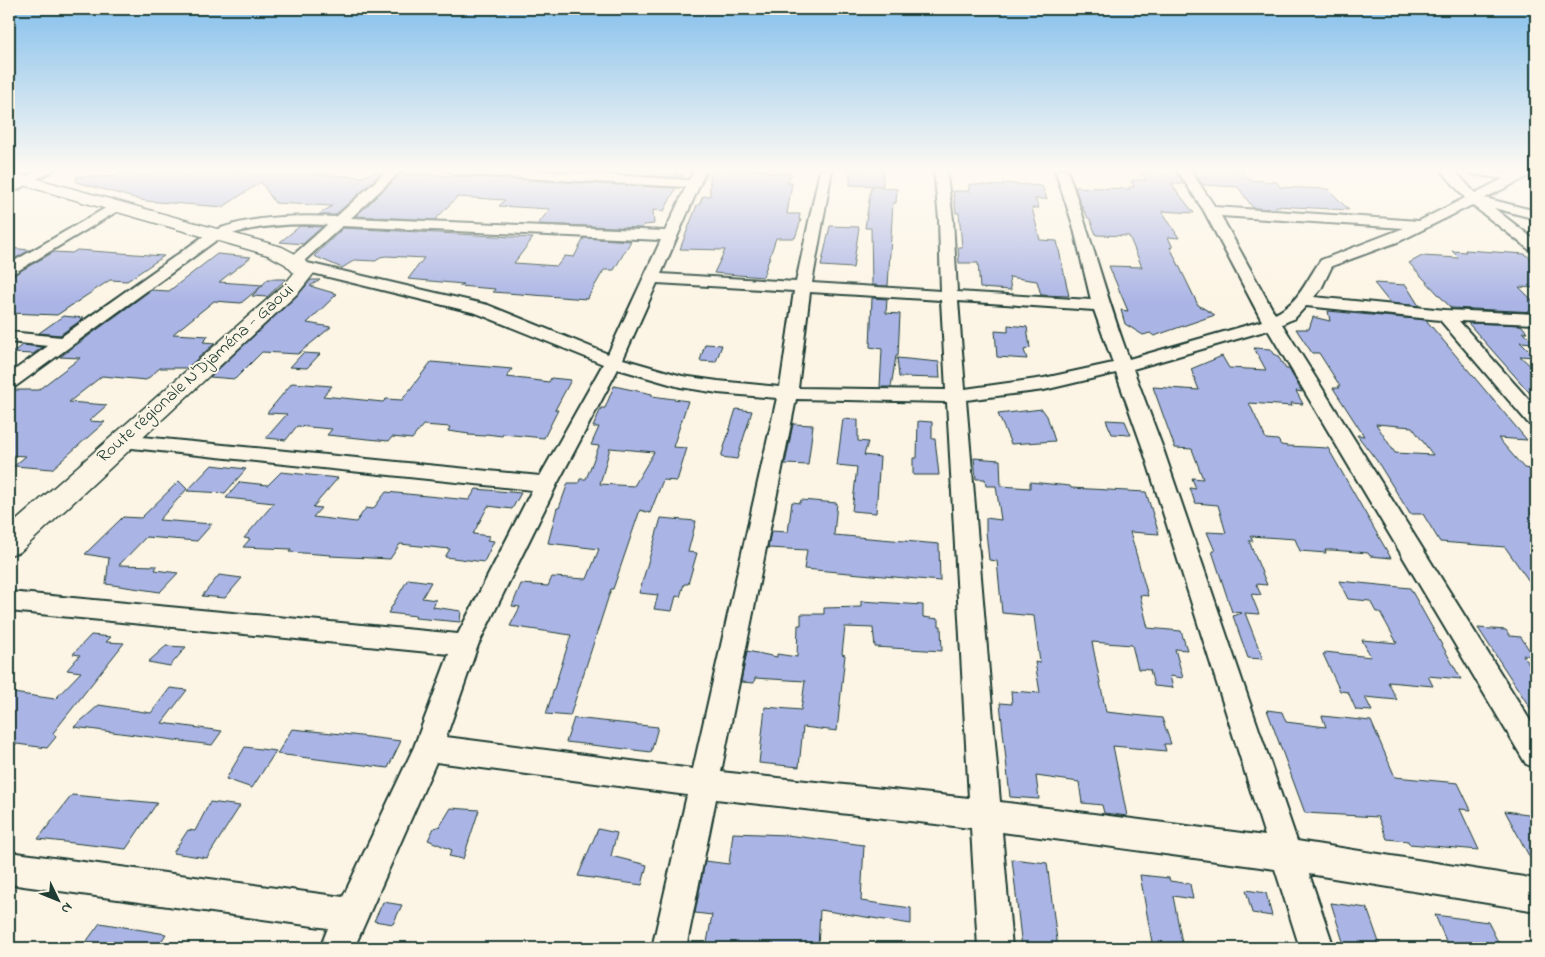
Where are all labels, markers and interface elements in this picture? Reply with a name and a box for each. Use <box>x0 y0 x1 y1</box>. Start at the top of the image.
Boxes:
street label: Route régionale N'Djaména - Gaoui <box>92 278 301 471</box>
north arrow <box>32 874 82 924</box>
text: N <box>56 897 77 918</box>

